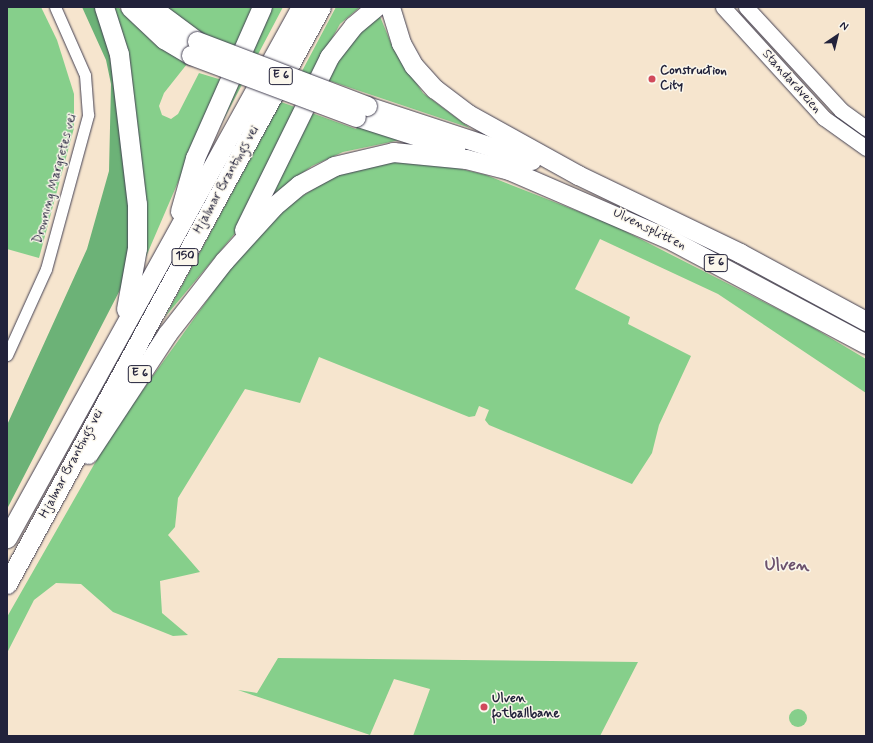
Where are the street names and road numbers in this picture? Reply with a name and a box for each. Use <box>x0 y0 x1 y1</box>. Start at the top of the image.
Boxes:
street label: Standardveien <box>758 47 824 117</box>
road number: E 6 <box>268 66 294 86</box>
street label: Dronning Margretes vei <box>31 114 81 244</box>
street label: Hjalmar Brantings vei <box>190 122 264 238</box>
street label: Ulvensplitten <box>610 206 688 254</box>
road number: 150 <box>171 247 199 267</box>
road number: E 6 <box>703 253 729 273</box>
road number: E 6 <box>127 364 153 384</box>
street label: Hjalmar Brantings vei <box>36 406 108 522</box>

